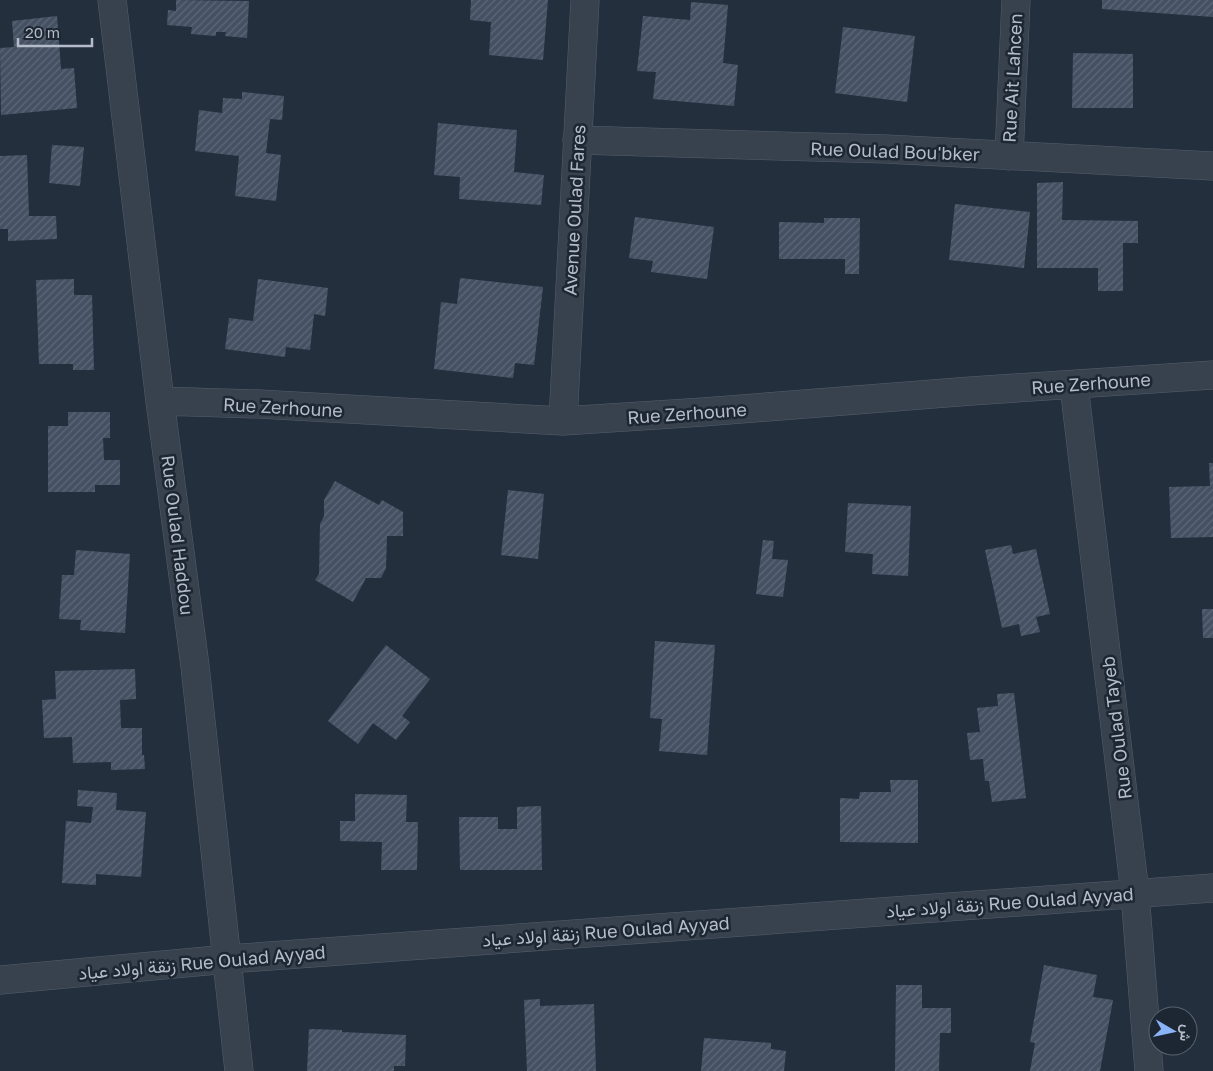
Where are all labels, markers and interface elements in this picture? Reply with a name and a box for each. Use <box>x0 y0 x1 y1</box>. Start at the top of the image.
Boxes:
street label: Rue Ait Lahcen <box>998 13 1026 143</box>
scale bar <box>18 15 91 47</box>
text: 20 m <box>25 23 60 41</box>
street label: Avenue Oulad Fares <box>559 124 589 296</box>
street label: Rue Oulad Bou'bker <box>810 137 980 165</box>
street label: Rue Zerhoune <box>1030 368 1152 398</box>
street label: Rue Zerhoune <box>223 393 343 421</box>
street label: Rue Zerhoune <box>626 398 748 428</box>
street label: Rue Oulad Haddou <box>157 454 199 616</box>
street label: Rue Oulad Tayeb <box>1096 655 1136 801</box>
street label: زنقة اولاد عياد Rue Oulad Ayyad <box>886 882 1135 923</box>
street label: زنقة اولاد عياد Rue Oulad Ayyad <box>482 911 731 952</box>
street label: زنقة اولاد عياد Rue Oulad Ayyad <box>78 940 327 985</box>
north arrow <box>1148 1006 1198 1056</box>
text: ش <box>1176 1023 1196 1043</box>

